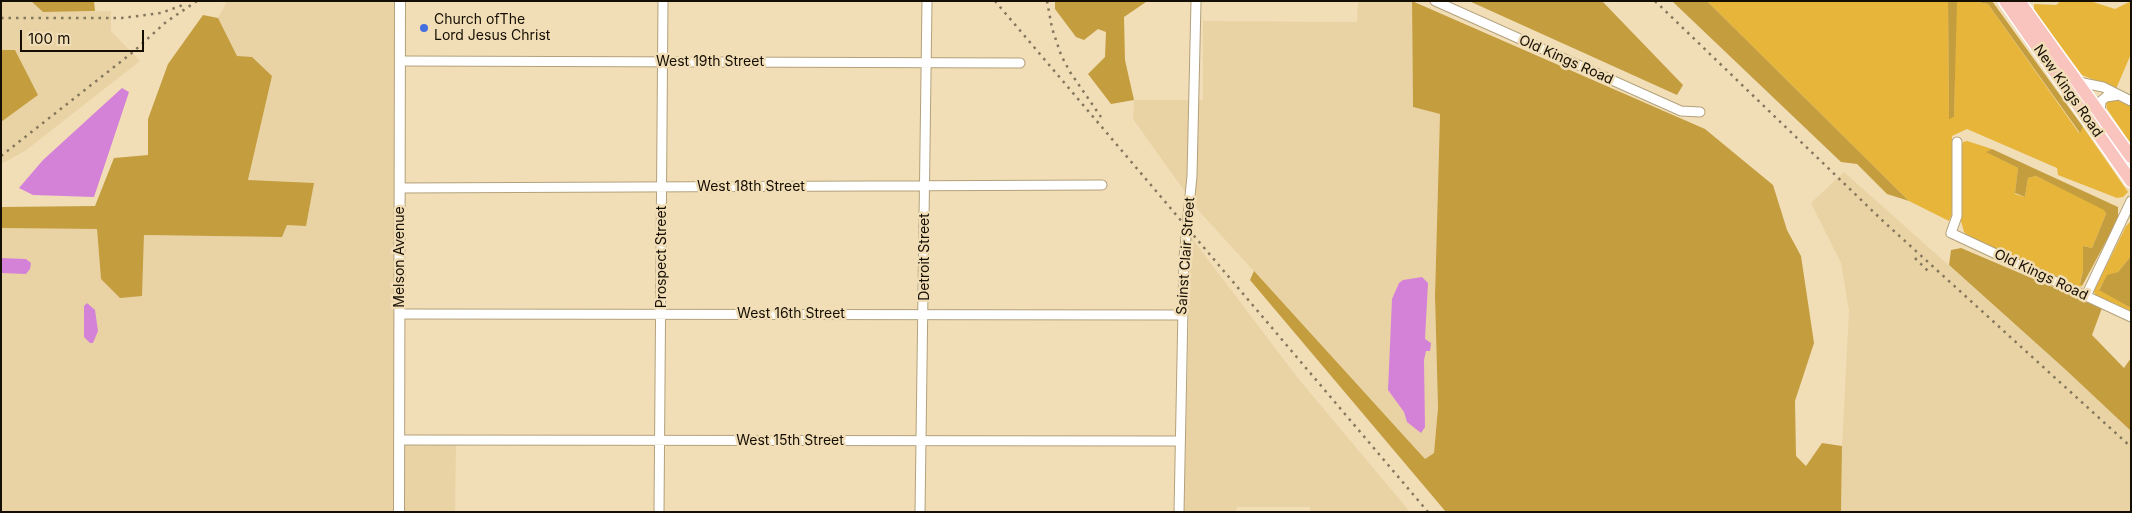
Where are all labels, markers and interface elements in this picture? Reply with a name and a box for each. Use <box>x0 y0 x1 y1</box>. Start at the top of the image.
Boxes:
place label: Church ofThe Lord Jesus Christ <box>434 12 550 44</box>
scale bar <box>22 20 146 52</box>
marker: Church ofThe Lord Jesus Christ <box>418 22 430 34</box>
text: 100 m <box>28 29 70 48</box>
street label: Old Kings Road <box>1516 32 1616 88</box>
street label: New Kings Road <box>2030 42 2106 140</box>
street label: West 19th Street <box>656 54 764 70</box>
street label: West 18th Street <box>697 179 805 195</box>
street label: Sainst Clair Street <box>1174 197 1198 315</box>
street label: Melson Avenue <box>392 206 408 308</box>
street label: Prospect Street <box>654 206 670 308</box>
street label: Detroit Street <box>917 213 933 301</box>
street label: Old Kings Road <box>1991 246 2091 304</box>
street label: West 16th Street <box>737 306 845 322</box>
street label: West 15th Street <box>736 433 844 449</box>

